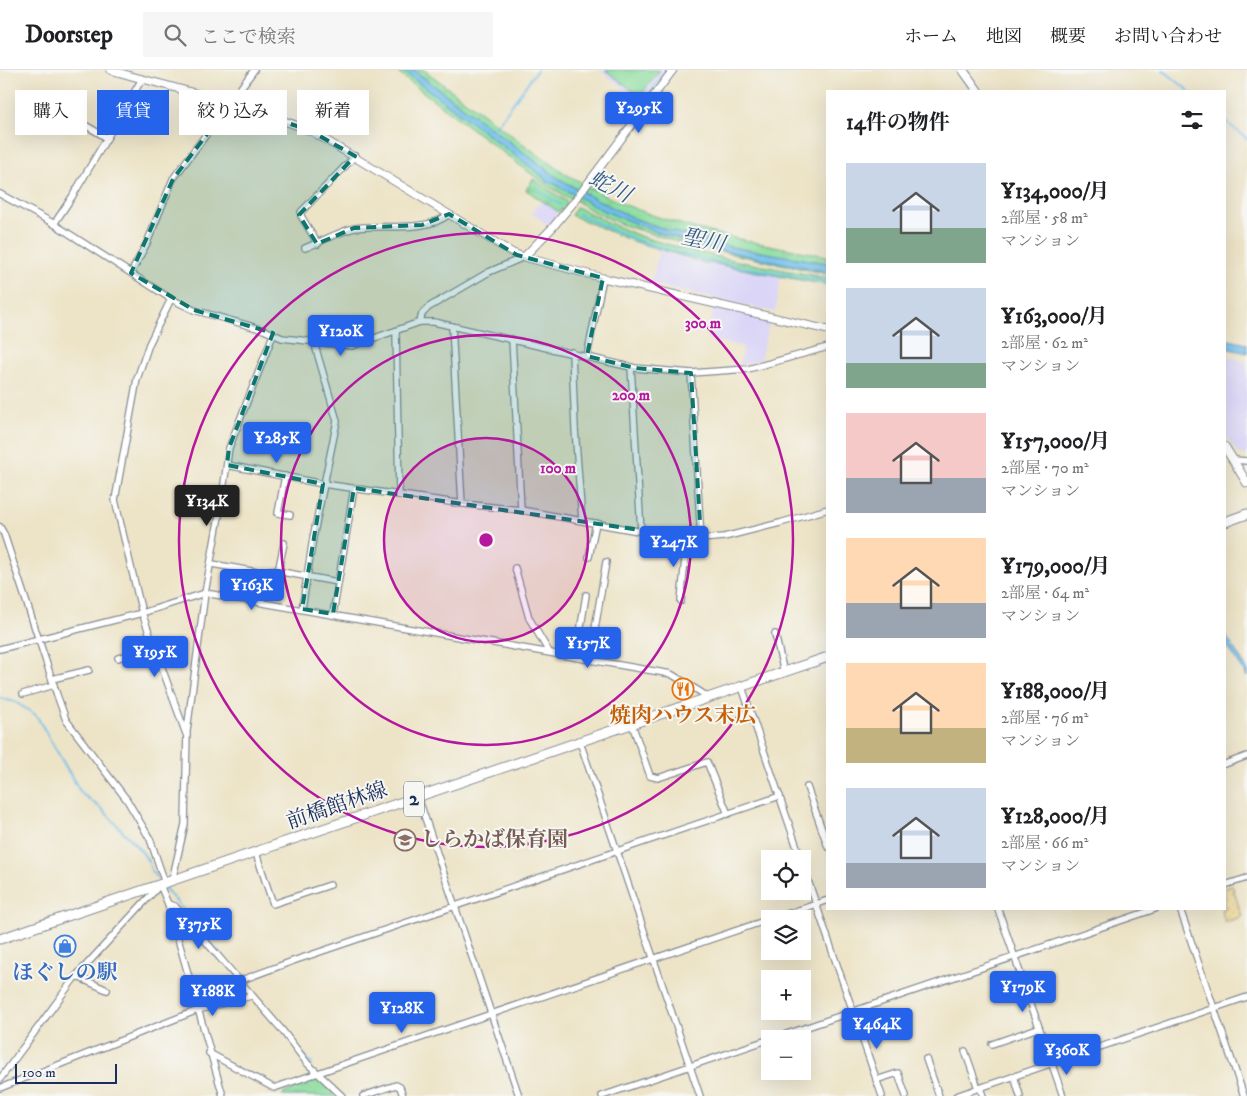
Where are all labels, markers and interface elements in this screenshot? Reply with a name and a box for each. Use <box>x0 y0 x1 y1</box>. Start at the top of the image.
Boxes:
search box <box>143 12 493 57</box>
text: Doorstep <box>25 20 113 50</box>
icon: search <box>161 21 189 49</box>
text: ここで検索 <box>201 26 296 49</box>
text: ホーム <box>904 26 958 48</box>
text: 地図 <box>986 26 1022 48</box>
text: 概要 <box>1050 26 1086 48</box>
text: お問い合わせ <box>1114 26 1222 48</box>
chip: 購入 <box>15 90 87 135</box>
chip: 賃貸 <box>97 90 169 135</box>
chip: 絞り込み <box>179 90 287 135</box>
chip: 新着 <box>297 90 369 135</box>
pin: ¥295K <box>604 92 674 134</box>
text: ¥295K <box>616 98 662 118</box>
icon: filters <box>1178 106 1206 134</box>
text: 14件の物件 <box>846 110 950 136</box>
water label: 蛇川 <box>584 165 638 210</box>
text: ¥134,000/月 <box>1001 179 1110 205</box>
icon: home <box>886 183 946 243</box>
text: 2部屋 · 58 m² <box>1001 208 1088 228</box>
water label: 聖川 <box>679 223 729 259</box>
text: マンション <box>1001 231 1080 251</box>
text: ¥163,000/月 <box>1001 304 1108 330</box>
icon: home <box>886 308 946 368</box>
pin: ¥120K <box>306 314 376 357</box>
text: 300 m <box>685 314 722 333</box>
text: ¥120K <box>319 321 363 341</box>
text: 2部屋 · 62 m² <box>1001 333 1088 353</box>
text: マンション <box>1001 356 1080 376</box>
text: 200 m <box>612 386 651 405</box>
pin: ¥285K <box>242 422 312 464</box>
text: ¥285K <box>254 428 300 448</box>
text: ¥157,000/月 <box>1001 429 1110 455</box>
icon: home <box>886 433 946 493</box>
text: 2部屋 · 70 m² <box>1001 458 1089 478</box>
text: 100 m <box>540 459 577 478</box>
text: マンション <box>1001 481 1080 501</box>
pin: ¥134K <box>172 484 242 527</box>
text: ¥134K <box>185 491 229 511</box>
pin: ¥247K <box>639 526 709 568</box>
centre of rings <box>477 531 495 549</box>
text: ¥247K <box>651 532 697 552</box>
text: ¥179,000/月 <box>1001 554 1111 580</box>
icon: home <box>886 558 946 618</box>
pin: ¥163K <box>217 568 287 611</box>
text: ¥163K <box>231 575 273 595</box>
text: 2部屋 · 64 m² <box>1001 583 1089 603</box>
text: マンション <box>1001 606 1080 626</box>
pin: ¥157K <box>553 626 623 669</box>
text: ¥157K <box>566 633 610 653</box>
pin: ¥195K <box>120 636 190 678</box>
text: ¥195K <box>133 642 177 662</box>
restaurant icon: 焼肉ハウス末広 <box>671 677 695 701</box>
text: ¥188,000/月 <box>1001 679 1110 705</box>
icon: home <box>886 683 946 743</box>
place label: 焼肉ハウス末広 <box>610 703 756 729</box>
text: 2部屋 · 76 m² <box>1001 708 1088 728</box>
text: マンション <box>1001 731 1080 751</box>
street label: 前橋館林線 <box>283 777 391 835</box>
road number: 2 <box>404 782 424 816</box>
text: ¥128,000/月 <box>1001 804 1110 830</box>
icon: home <box>886 808 946 868</box>
place label: しらかば保育園 <box>421 827 568 853</box>
school or university icon: しらかば保育園 <box>393 828 417 852</box>
text: 2部屋 · 66 m² <box>1001 833 1088 853</box>
map controls <box>761 850 811 1080</box>
button: locate <box>761 850 811 900</box>
text: マンション <box>1001 856 1080 876</box>
pin: ¥375K <box>164 908 234 950</box>
button: layers <box>761 910 811 960</box>
text: ¥375K <box>177 914 221 934</box>
shop icon: ほぐしの駅 <box>53 934 77 958</box>
place label: ほぐしの駅 <box>13 960 118 986</box>
button: + <box>761 970 811 1020</box>
pin: ¥179K <box>988 970 1058 1013</box>
pin: ¥188K <box>178 974 248 1017</box>
text: ¥179K <box>1001 977 1045 997</box>
text: ¥188K <box>191 981 235 1001</box>
pin: ¥128K <box>367 992 437 1034</box>
text: ¥128K <box>380 998 424 1018</box>
pin: ¥464K <box>842 1008 912 1050</box>
text: ¥464K <box>853 1014 901 1034</box>
button: − <box>761 1030 811 1080</box>
pin: ¥360K <box>1032 1034 1102 1076</box>
text: ¥360K <box>1045 1040 1089 1060</box>
scale bar <box>15 1061 118 1084</box>
text: 100 m <box>22 1064 56 1082</box>

